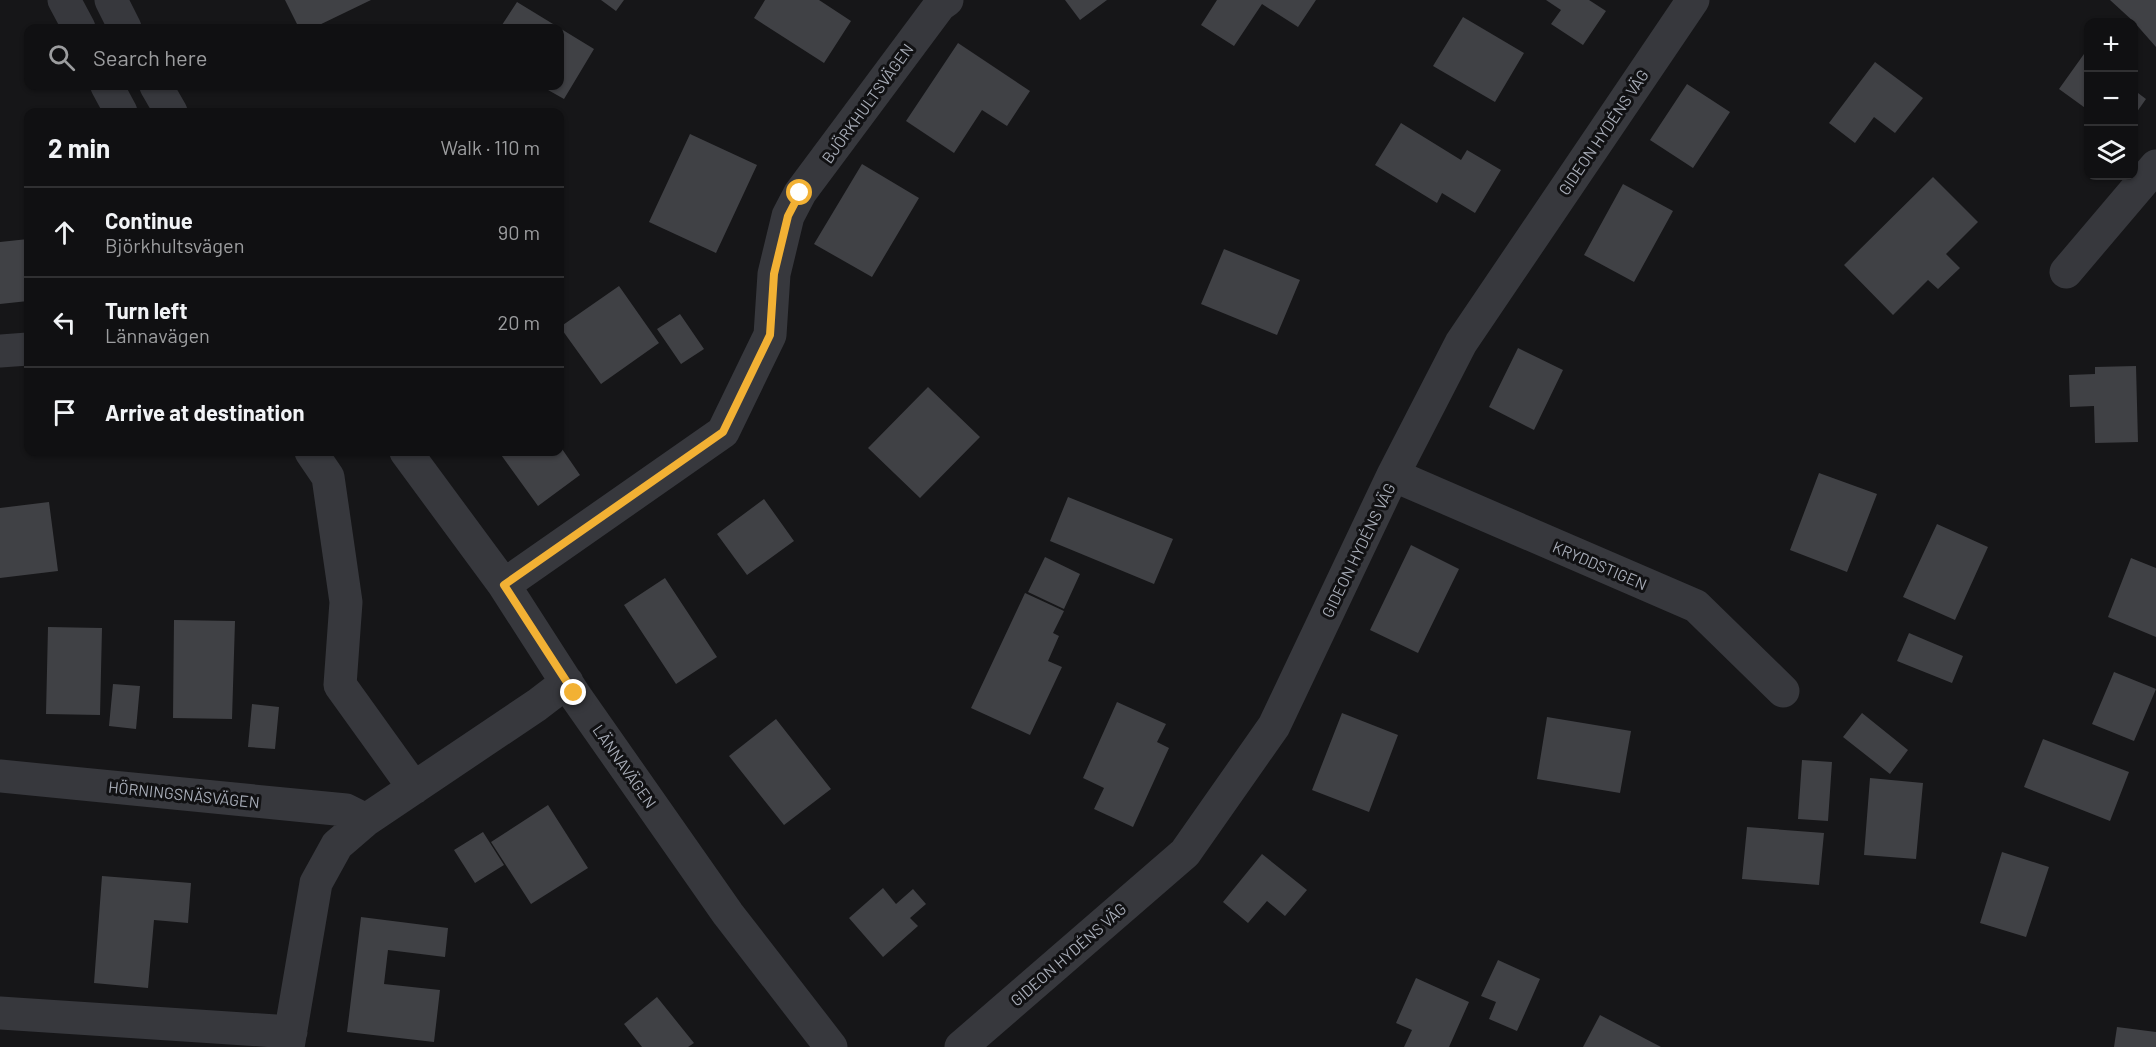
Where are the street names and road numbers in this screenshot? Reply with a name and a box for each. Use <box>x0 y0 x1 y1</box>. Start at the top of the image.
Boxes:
street label: BJÖRKHULTSVÄGEN <box>817 40 917 166</box>
street label: GIDEON HYDÉNS VÄG <box>1554 66 1652 198</box>
street label: GIDEON HYDÉNS VÄG <box>1317 480 1399 620</box>
street label: KRYDDSTIGEN <box>1550 537 1650 593</box>
street label: LÄNNAVÄGEN <box>589 721 661 811</box>
street label: HÖRNINGSNÄSVÄGEN <box>107 777 261 811</box>
street label: GIDEON HYDÉNS VÄG <box>1006 899 1130 1009</box>

